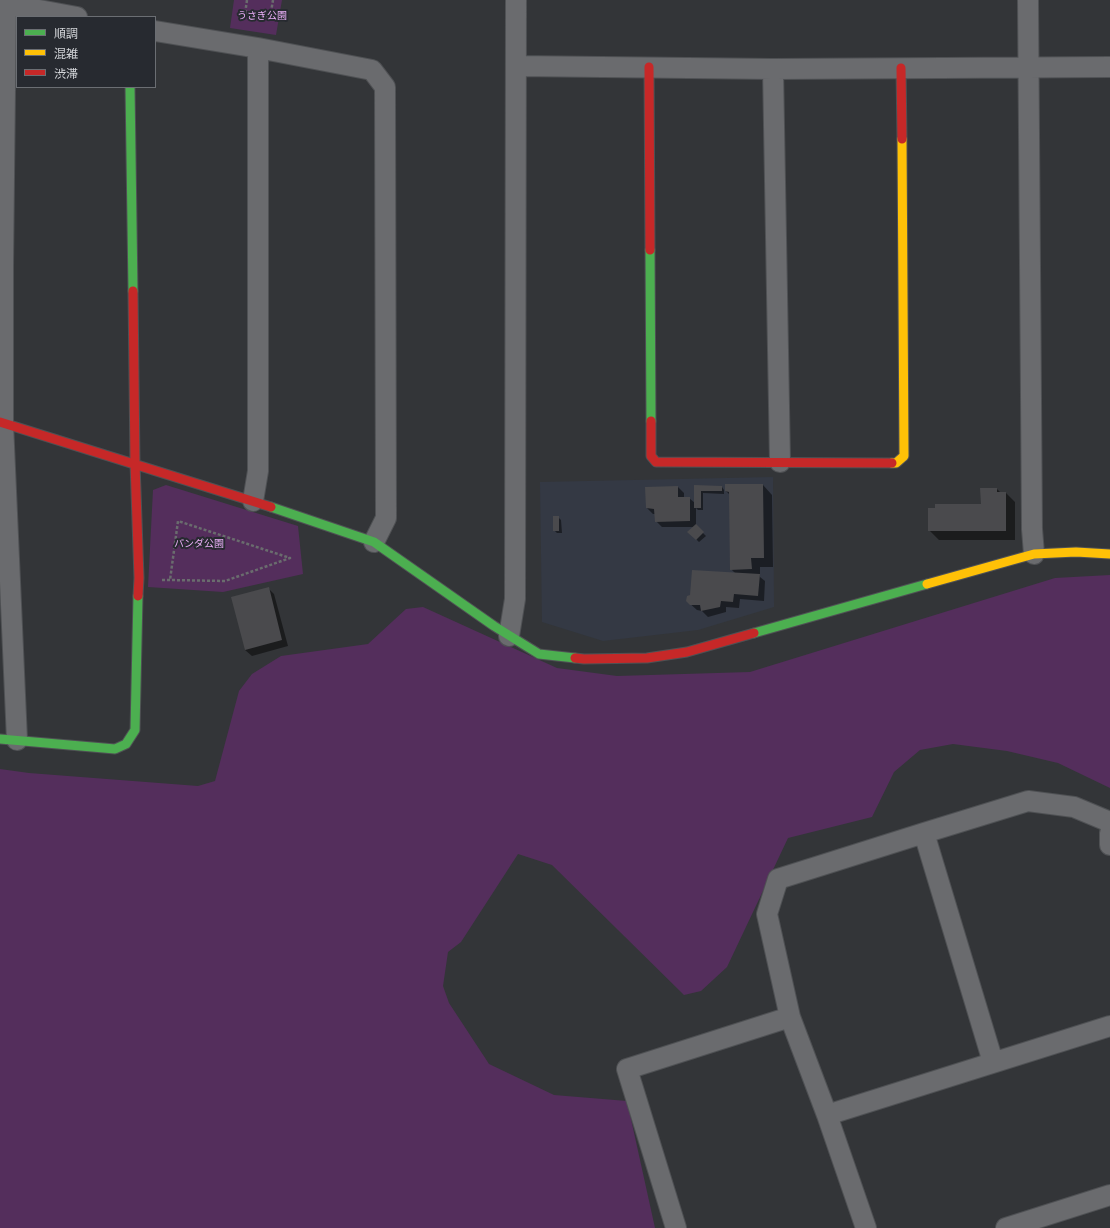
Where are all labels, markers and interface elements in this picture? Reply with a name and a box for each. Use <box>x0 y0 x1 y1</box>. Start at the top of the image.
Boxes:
park label: うさぎ公園 <box>237 10 287 22</box>
legend <box>16 16 156 88</box>
text: 順調 <box>54 26 78 41</box>
text: 混雑 <box>54 46 78 61</box>
text: 渋滞 <box>54 66 78 81</box>
park label: パンダ公園 <box>174 538 224 550</box>

